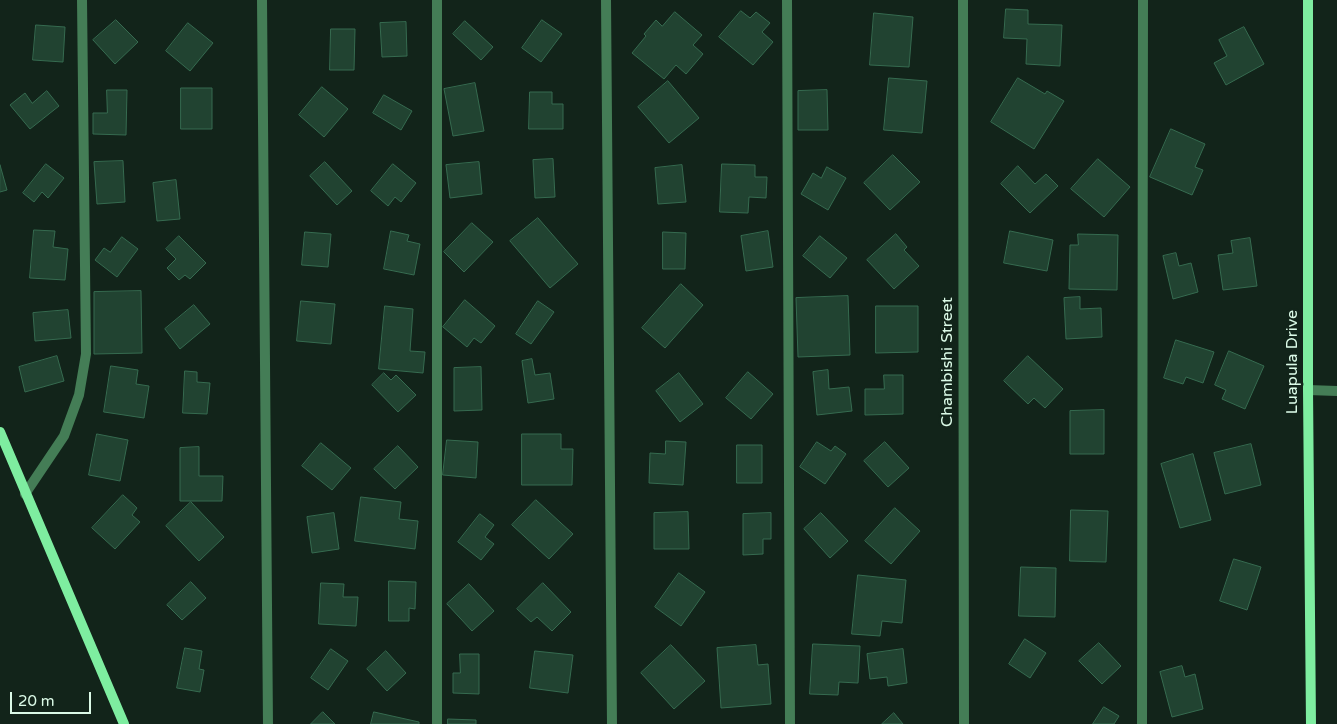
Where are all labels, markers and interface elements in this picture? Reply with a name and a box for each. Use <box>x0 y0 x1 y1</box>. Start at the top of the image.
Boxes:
street label: Chambishi Street <box>938 297 958 427</box>
street label: Luapula Drive <box>1283 310 1303 414</box>
scale bar <box>12 682 94 714</box>
text: 20 m <box>18 692 55 710</box>

